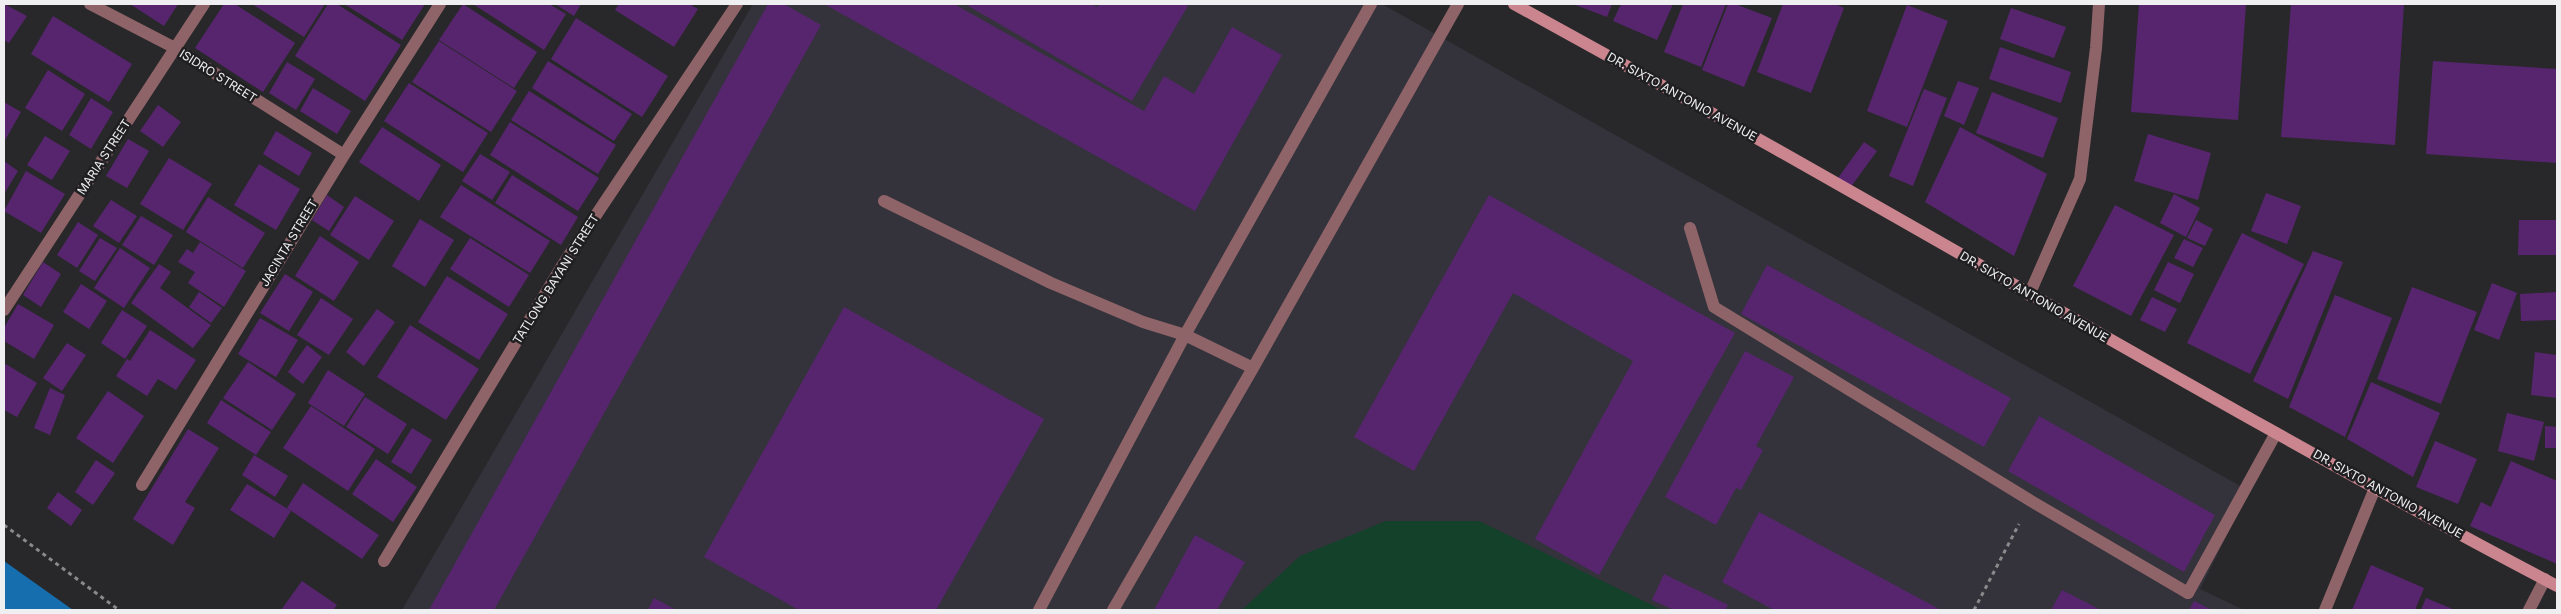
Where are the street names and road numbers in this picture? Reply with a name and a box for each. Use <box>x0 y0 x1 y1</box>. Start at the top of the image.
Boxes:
street label: ISIDRO STREET <box>177 46 260 105</box>
street label: DR. SIXTO ANTONIO AVENUE <box>1605 49 1760 144</box>
street label: MARIA STREET <box>74 116 134 197</box>
street label: JACINTA STREET <box>257 196 321 289</box>
street label: TATLONG BAYANI STREET <box>509 211 602 347</box>
street label: DR. SIXTO ANTONIO AVENUE <box>1957 248 2111 345</box>
street label: DR. SIXTO ANTONIO AVENUE <box>2311 446 2466 541</box>

